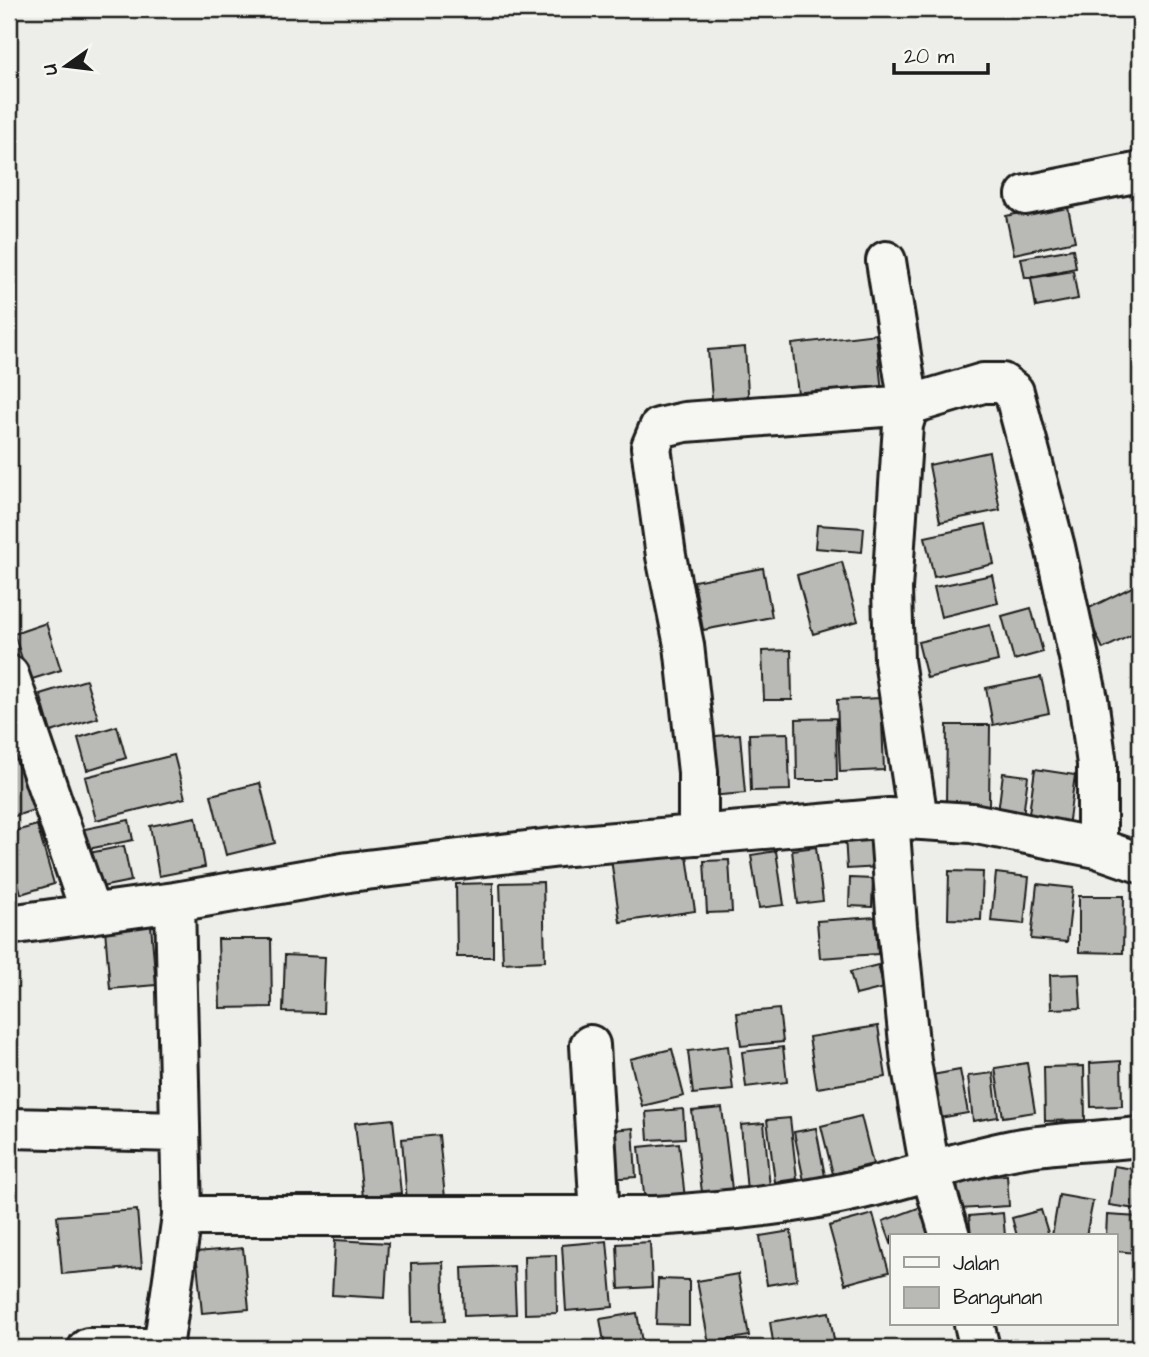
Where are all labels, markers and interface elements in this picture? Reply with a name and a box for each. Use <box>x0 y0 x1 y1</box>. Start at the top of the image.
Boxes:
north arrow <box>32 32 102 102</box>
scale bar <box>894 32 988 76</box>
text: 20 m <box>904 42 955 71</box>
text: U <box>36 61 65 78</box>
legend <box>890 1234 1118 1326</box>
text: Jalan <box>953 1249 999 1278</box>
text: Bangunan <box>953 1283 1042 1314</box>

